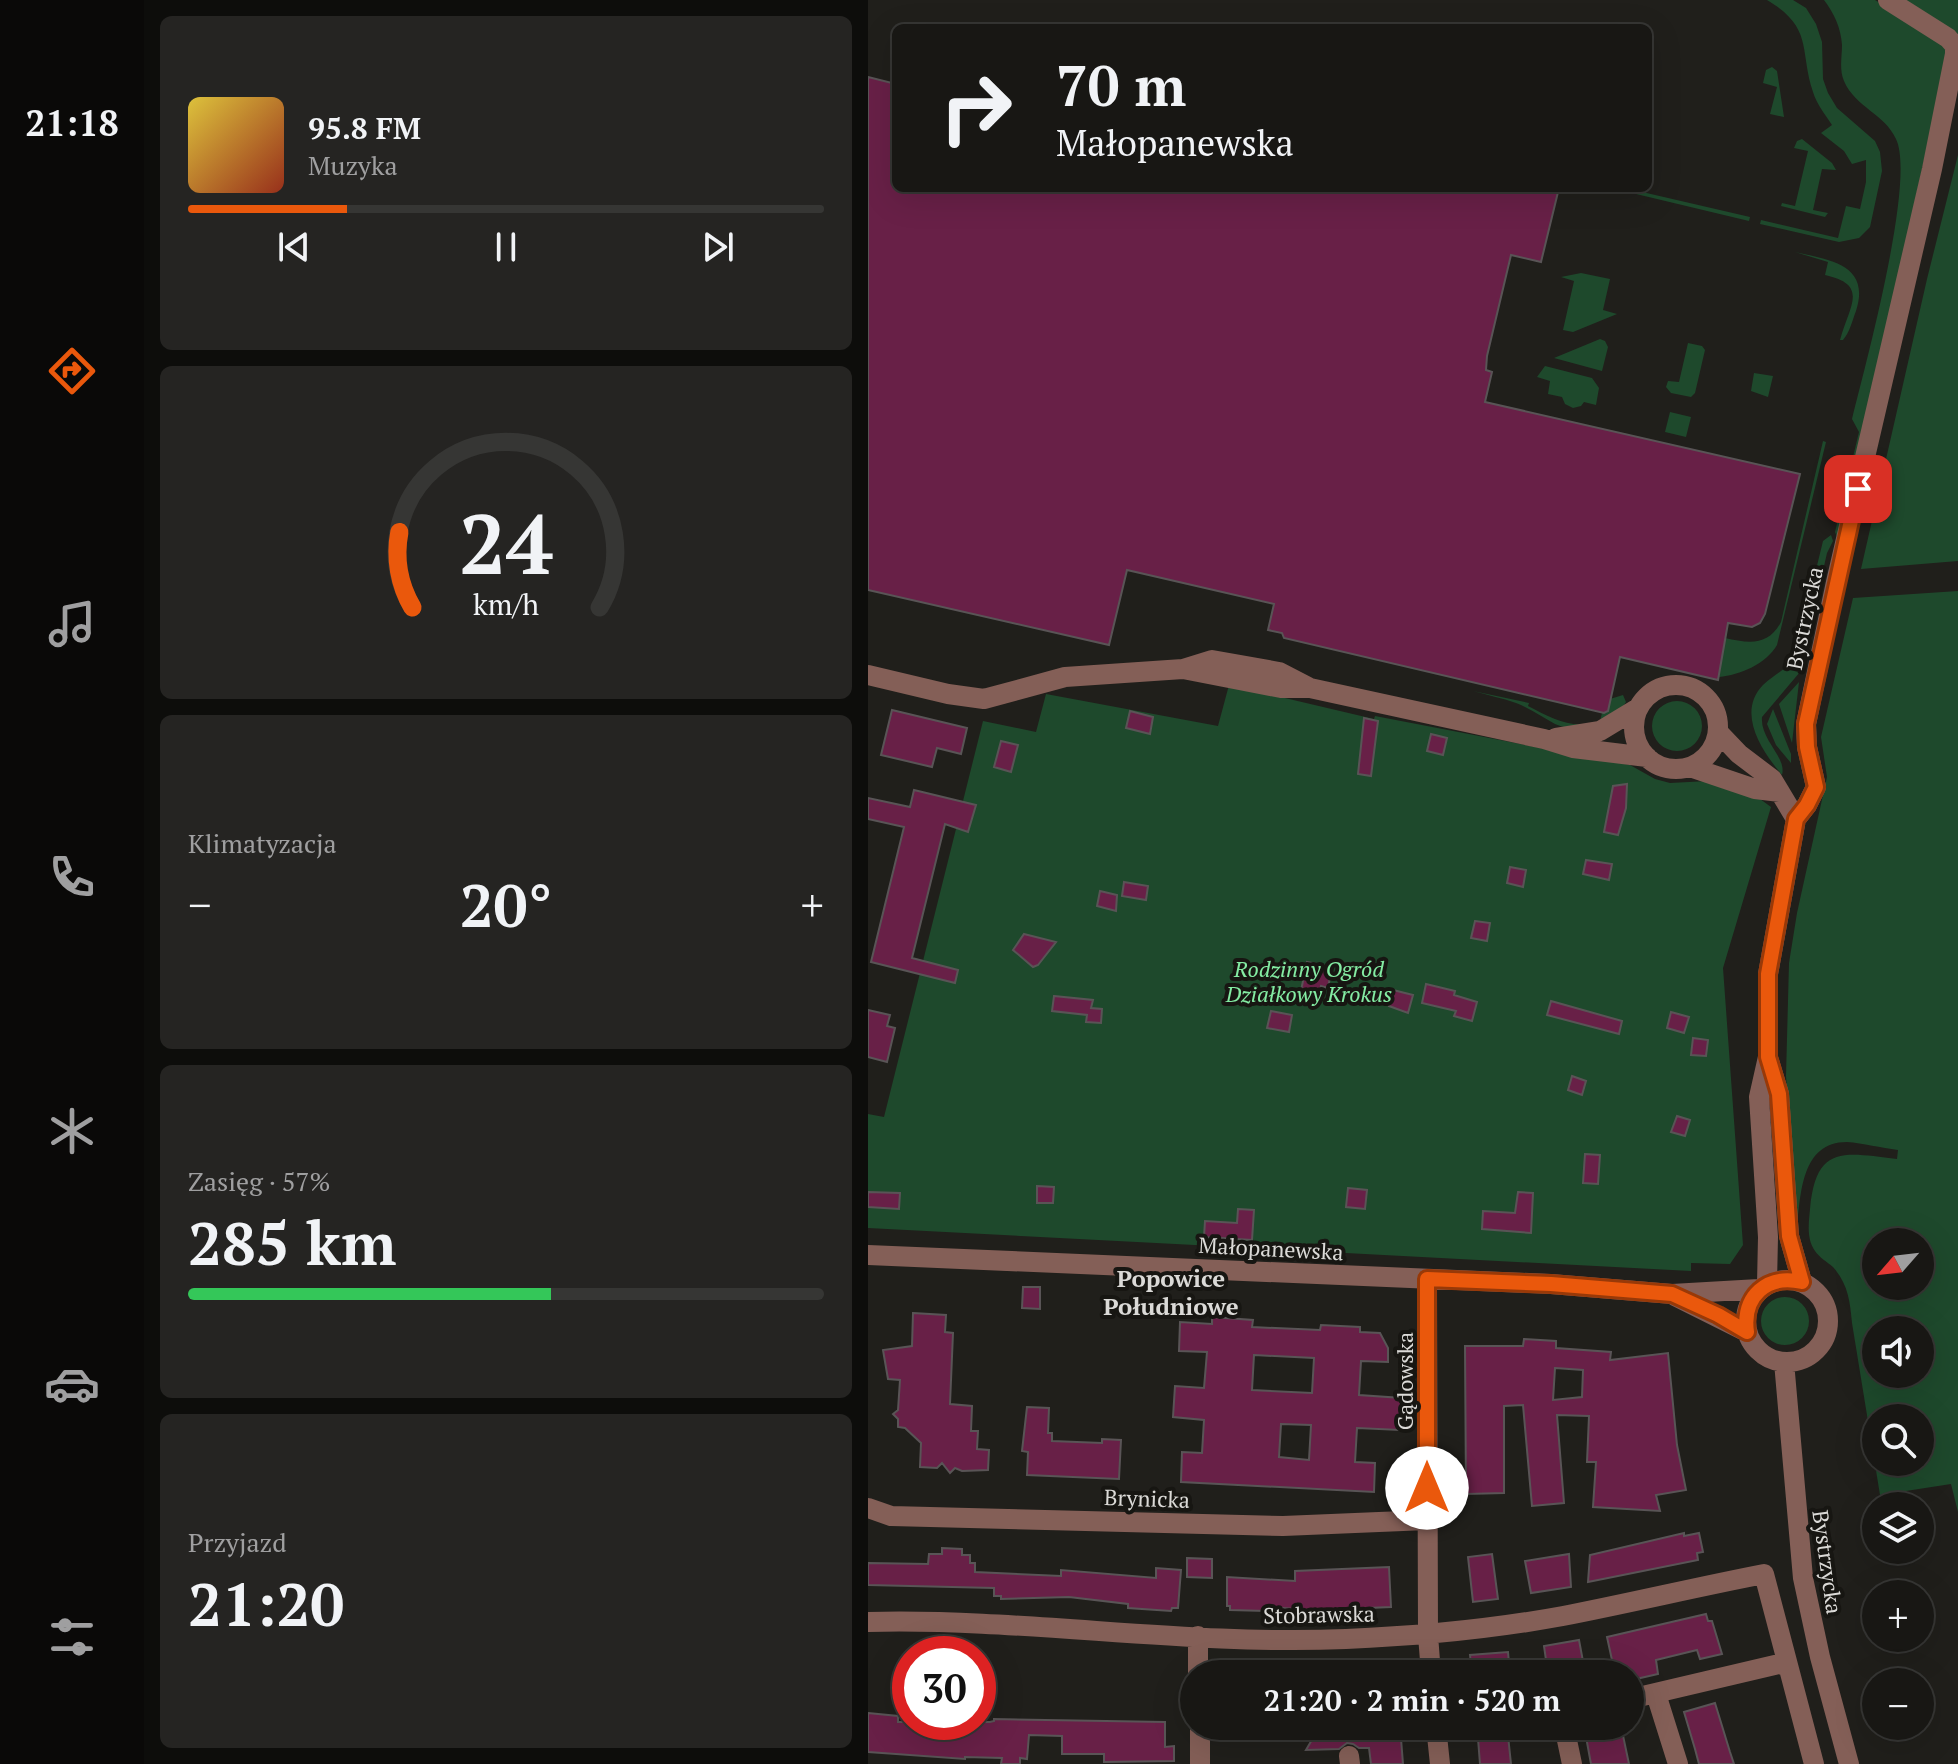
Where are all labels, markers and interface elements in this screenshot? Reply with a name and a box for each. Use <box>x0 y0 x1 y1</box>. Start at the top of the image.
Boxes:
text: 70 m <box>1056 48 1186 122</box>
icon: right <box>924 56 1028 160</box>
text: 21:18 <box>25 99 119 146</box>
text: 95.8 FM <box>308 108 421 148</box>
text: Małopanewska <box>1056 119 1294 166</box>
text: Muzyka <box>308 148 398 182</box>
icon: previous <box>272 225 316 269</box>
icon: pause <box>484 225 528 269</box>
icon: next <box>696 225 740 269</box>
icon: directions <box>44 343 100 399</box>
pin <box>1824 455 1892 523</box>
icon: arrive <box>1836 467 1880 511</box>
text: 24 <box>459 488 553 598</box>
street label: Bystrzycka <box>1779 564 1829 672</box>
text: km/h <box>473 586 539 624</box>
icon: music <box>44 596 100 652</box>
text: Klimatyzacja <box>188 826 337 860</box>
icon: phone <box>44 849 100 905</box>
text: 20° <box>460 865 552 944</box>
text: − <box>188 875 211 934</box>
text: + <box>801 875 824 934</box>
park label: Rodzinny Ogród Działkowy Krokus <box>1225 954 1392 1008</box>
icon: climate <box>44 1103 100 1159</box>
text: Zasięg · 57% <box>188 1164 330 1198</box>
text: 285 km <box>188 1203 396 1282</box>
north arrow <box>1862 1228 1934 1300</box>
map controls <box>1862 1228 1934 1740</box>
street label: Małopanewska <box>1198 1230 1344 1266</box>
district label: Popowice Południowe <box>1103 1262 1239 1322</box>
button: sound <box>1862 1316 1934 1388</box>
street label: Gądowska <box>1390 1332 1419 1430</box>
icon: car <box>44 1356 100 1412</box>
button: search <box>1862 1404 1934 1476</box>
position arrow <box>1385 1446 1469 1530</box>
street label: Brynicka <box>1104 1482 1190 1514</box>
button: layers <box>1862 1492 1934 1564</box>
street label: Bystrzycka <box>1806 1508 1850 1616</box>
text: Przyjazd <box>188 1525 287 1559</box>
text: 21:20 <box>188 1564 344 1643</box>
button: + <box>1862 1580 1934 1652</box>
street label: Stobrawska <box>1263 1599 1375 1629</box>
icon: filters <box>44 1609 100 1665</box>
speed limit sign: 30 <box>892 1636 996 1740</box>
button: − <box>1862 1668 1934 1740</box>
text: 21:20 · 2 min · 520 m <box>1264 1680 1560 1720</box>

